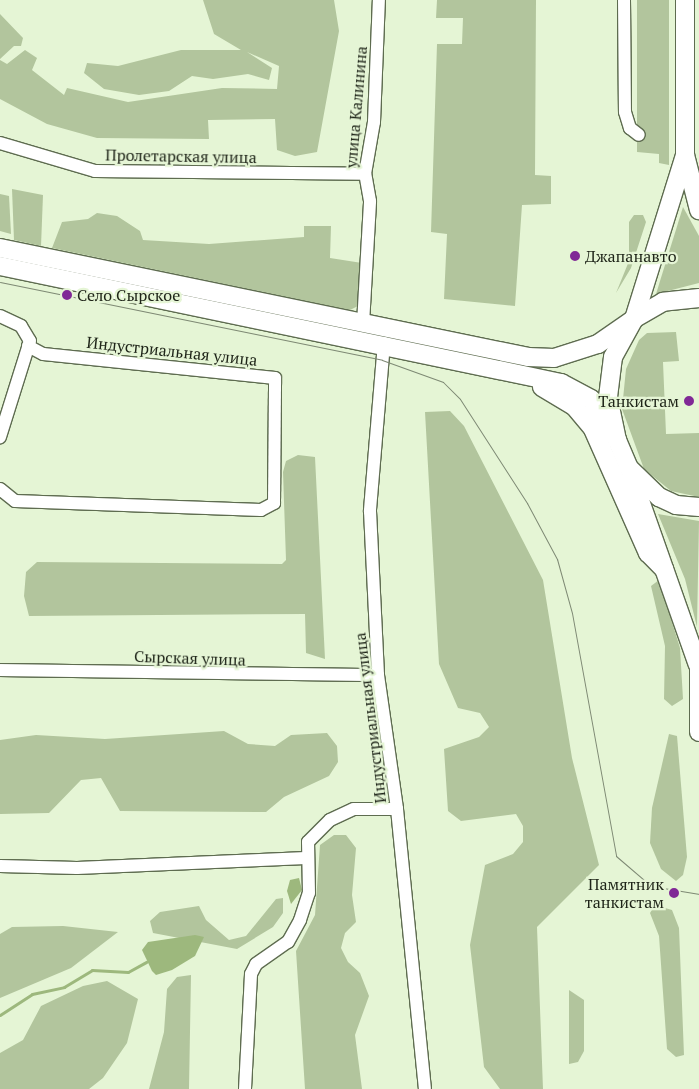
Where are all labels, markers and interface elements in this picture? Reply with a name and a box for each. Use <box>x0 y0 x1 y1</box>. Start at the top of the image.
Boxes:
street label: улица Калинина <box>341 45 371 169</box>
street label: Пролетарская улица <box>105 145 257 167</box>
place label: Джапанавто <box>585 246 677 266</box>
marker: Джапанавто <box>569 250 581 262</box>
place label: Село Сырское <box>77 285 180 305</box>
marker: Село Сырское <box>61 289 73 301</box>
street label: Индустриальная улица <box>86 332 258 370</box>
place label: Танкистам <box>598 391 679 411</box>
marker: Танкистам <box>683 395 695 407</box>
street label: Индустриальная улица <box>350 632 390 804</box>
street label: Сырская улица <box>134 646 246 670</box>
place label: Памятник танкистам <box>585 874 664 912</box>
marker: Памятник танкистам <box>668 887 680 899</box>

